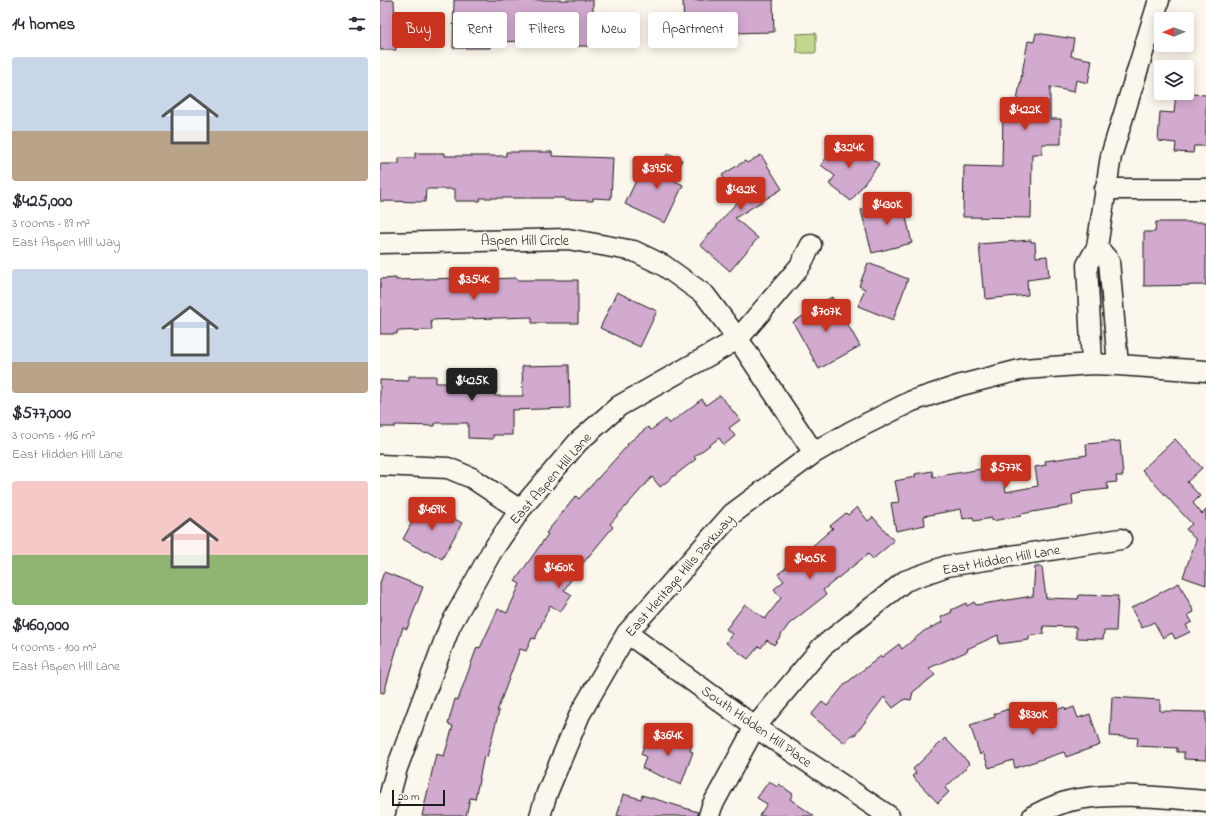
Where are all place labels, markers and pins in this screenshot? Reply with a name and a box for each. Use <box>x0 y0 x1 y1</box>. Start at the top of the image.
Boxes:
pin: $422K <box>997 97 1053 131</box>
pin: $324K <box>821 135 877 169</box>
pin: $395K <box>629 156 685 190</box>
pin: $432K <box>713 177 769 211</box>
pin: $430K <box>859 192 915 226</box>
pin: $354K <box>446 267 502 301</box>
pin: $707K <box>798 299 854 333</box>
pin: $425K <box>444 368 500 402</box>
pin: $577K <box>978 455 1034 489</box>
pin: $469K <box>404 497 460 531</box>
pin: $405K <box>782 546 838 580</box>
pin: $460K <box>531 555 587 589</box>
pin: $830K <box>1005 702 1061 736</box>
pin: $364K <box>640 723 696 757</box>

